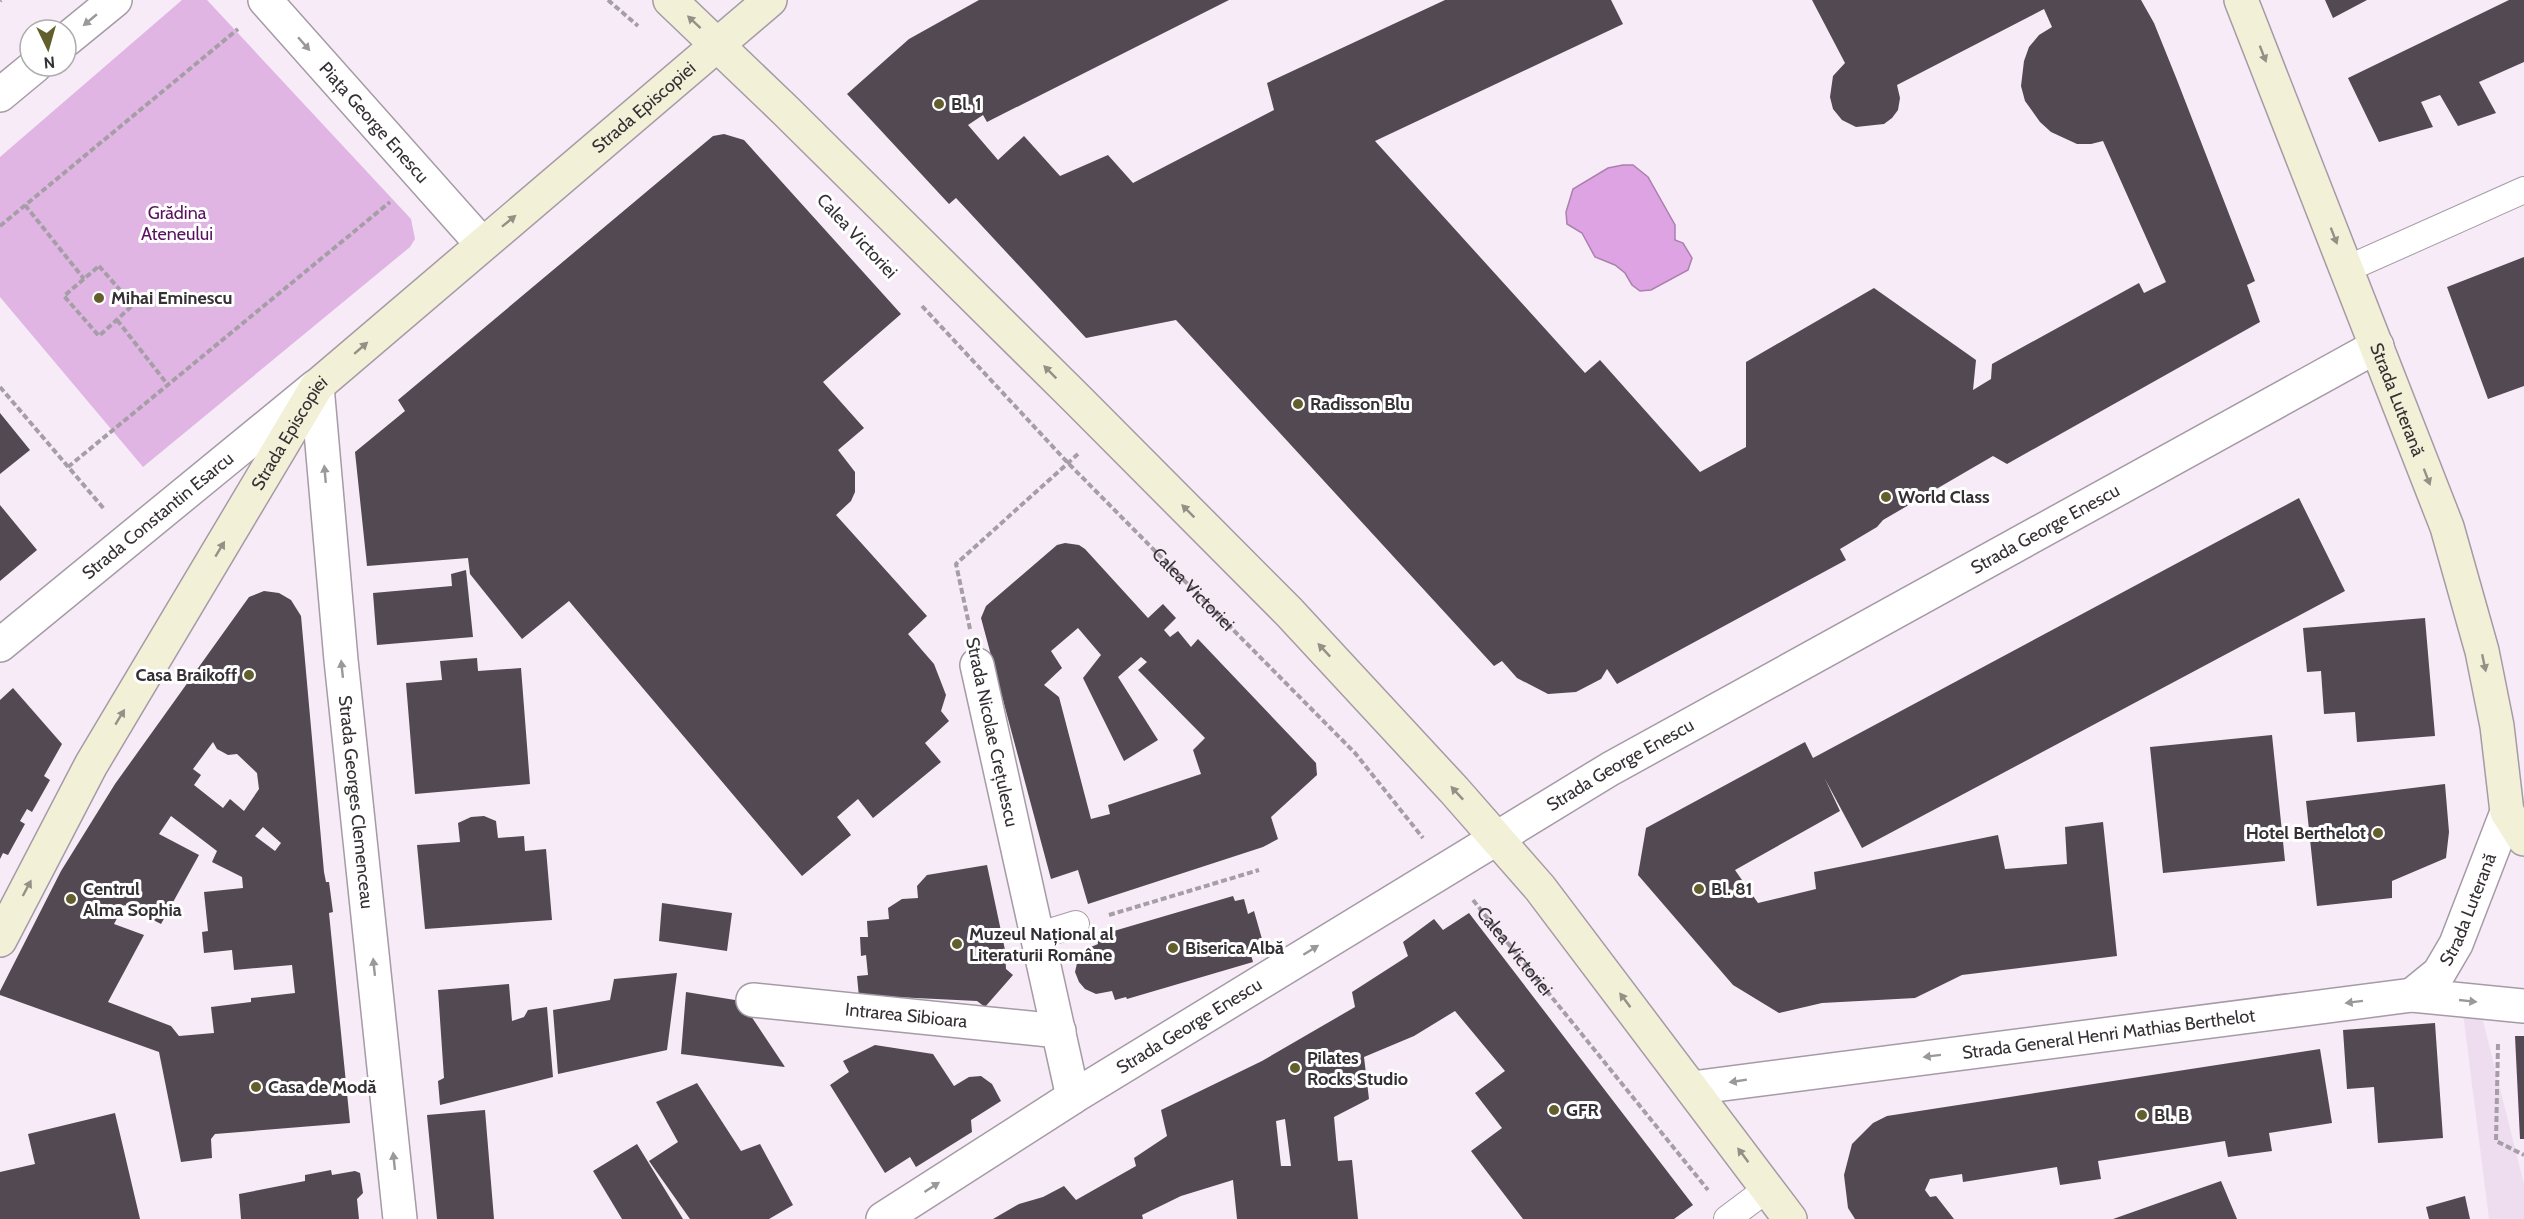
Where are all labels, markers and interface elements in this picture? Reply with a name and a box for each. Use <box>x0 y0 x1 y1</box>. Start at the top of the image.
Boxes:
one-way arrow <box>83 13 98 26</box>
one-way arrow <box>687 16 702 29</box>
north arrow <box>18 18 78 78</box>
one-way arrow <box>297 36 310 51</box>
one-way arrow <box>2258 46 2268 64</box>
text: N <box>43 52 56 72</box>
street label: Piața George Enescu <box>314 57 434 188</box>
street label: Strada Episcopiei <box>588 57 700 158</box>
place label: Bl. 1 <box>951 93 982 115</box>
marker: Bl. 1 <box>932 97 946 111</box>
street label: Calea Victoriei <box>812 189 902 283</box>
park label: Grădina Ateneului <box>141 202 213 245</box>
one-way arrow <box>501 215 517 228</box>
one-way arrow <box>2330 227 2339 245</box>
place label: Mihai Eminescu <box>111 287 232 309</box>
marker: Mihai Eminescu <box>92 291 106 305</box>
street label: Strada Luterană <box>2365 340 2429 460</box>
one-way arrow <box>353 342 368 355</box>
one-way arrow <box>1044 366 1058 380</box>
street label: Strada Episcopiei <box>247 371 332 494</box>
place label: Radisson Blu <box>1310 393 1410 415</box>
marker: Radisson Blu <box>1291 397 1305 411</box>
street label: Strada Constantin Esarcu <box>78 447 238 584</box>
one-way arrow <box>320 465 329 484</box>
one-way arrow <box>2423 468 2433 486</box>
street label: Strada George Enescu <box>1967 479 2123 579</box>
place label: World Class <box>1898 486 1990 508</box>
marker: World Class <box>1879 490 1893 504</box>
one-way arrow <box>1181 503 1195 518</box>
one-way arrow <box>214 541 225 557</box>
street label: Calea Victoriei <box>1147 543 1239 635</box>
street label: Strada Nicolae Crețulescu <box>960 635 1023 829</box>
one-way arrow <box>1317 643 1331 658</box>
one-way arrow <box>2480 654 2489 673</box>
one-way arrow <box>337 659 347 678</box>
place label: Casa Braikoff <box>135 664 237 686</box>
marker: Casa Braikoff <box>242 668 256 682</box>
street label: Strada Georges Clemenceau <box>334 694 378 910</box>
one-way arrow <box>115 708 125 725</box>
street label: Strada George Enescu <box>1543 714 1698 816</box>
one-way arrow <box>1450 786 1464 801</box>
place label: Hotel Berthelot <box>2246 822 2366 844</box>
marker: Hotel Berthelot <box>2371 826 2385 840</box>
street label: Strada Luterană <box>2435 850 2501 970</box>
place label: Centrul Alma Sophia <box>83 878 182 921</box>
place label: Bl. 81 <box>1711 878 1752 900</box>
one-way arrow <box>22 880 32 897</box>
marker: Bl. 81 <box>1692 882 1706 896</box>
marker: Centrul Alma Sophia <box>64 892 78 906</box>
street label: Calea Victoriei <box>1472 902 1557 1000</box>
place label: Muzeul Național al Literaturii Române <box>969 923 1114 966</box>
marker: Muzeul Național al Literaturii Române <box>950 937 964 951</box>
place label: Biserica Albă <box>1185 937 1284 959</box>
marker: Biserica Albă <box>1166 941 1180 955</box>
one-way arrow <box>1303 945 1319 956</box>
one-way arrow <box>369 957 378 976</box>
street label: Strada George Enescu <box>1113 973 1266 1079</box>
one-way arrow <box>1619 992 1631 1008</box>
one-way arrow <box>2459 996 2478 1005</box>
street label: Intrarea Sibioara <box>844 998 969 1033</box>
one-way arrow <box>2345 998 2364 1007</box>
street label: Strada General Henri Mathias Berthelot <box>1961 1004 2256 1064</box>
place label: Pilates Rocks Studio <box>1307 1047 1408 1090</box>
one-way arrow <box>1922 1051 1941 1061</box>
marker: Pilates Rocks Studio <box>1288 1061 1302 1075</box>
place label: Casa de Modă <box>268 1076 376 1098</box>
one-way arrow <box>1729 1076 1748 1085</box>
marker: Casa de Modă <box>249 1080 263 1094</box>
place label: GFR <box>1566 1099 1599 1121</box>
marker: GFR <box>1547 1103 1561 1117</box>
place label: Bl. B <box>2154 1104 2189 1126</box>
marker: Bl. B <box>2135 1108 2149 1122</box>
one-way arrow <box>1737 1148 1749 1163</box>
one-way arrow <box>389 1151 399 1170</box>
one-way arrow <box>924 1182 940 1193</box>

